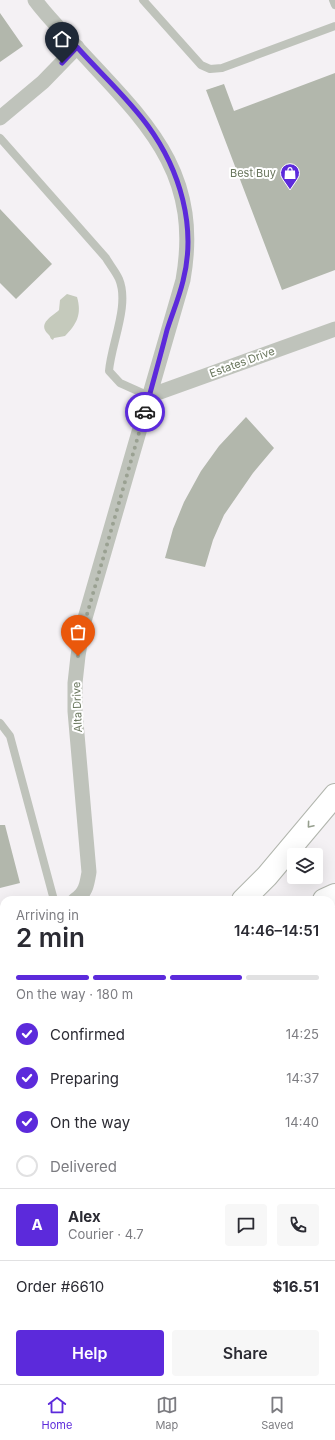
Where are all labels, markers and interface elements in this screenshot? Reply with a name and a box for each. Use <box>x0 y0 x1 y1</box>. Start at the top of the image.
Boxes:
pin <box>45 22 79 63</box>
icon: home <box>51 28 73 50</box>
shop icon: Best Buy <box>279 162 301 190</box>
place label: Best Buy <box>230 166 276 180</box>
street label: Estates Drive <box>207 344 277 380</box>
courier <box>125 392 165 432</box>
icon: car <box>134 401 156 423</box>
pin <box>61 615 95 656</box>
icon: bag <box>67 621 89 643</box>
street label: Alta Drive <box>69 681 85 733</box>
one-way arrow <box>308 820 315 828</box>
map controls <box>287 848 323 884</box>
button: layers <box>287 848 323 884</box>
text: Arriving in <box>16 907 79 923</box>
text: 14:46–14:51 <box>234 921 319 940</box>
text: 2 min <box>16 922 85 953</box>
text: On the way · 180 m <box>16 986 133 1002</box>
icon: check <box>16 1023 38 1045</box>
text: Confirmed <box>50 1025 125 1044</box>
text: 14:25 <box>286 1026 319 1042</box>
icon: check <box>16 1067 38 1089</box>
text: Preparing <box>50 1069 119 1088</box>
text: 14:37 <box>286 1070 319 1086</box>
icon: check <box>16 1111 38 1133</box>
text: On the way <box>50 1113 130 1132</box>
text: 14:40 <box>285 1114 319 1130</box>
text: Delivered <box>50 1157 117 1176</box>
button: chat <box>225 1204 267 1246</box>
button: phone <box>277 1204 319 1246</box>
text: Alex <box>68 1207 101 1226</box>
text: A <box>31 1215 43 1234</box>
text: Courier · 4.7 <box>68 1226 144 1242</box>
text: Order #6610 <box>16 1277 104 1296</box>
text: $16.51 <box>272 1277 319 1296</box>
button: Help <box>16 1330 164 1376</box>
button: Share <box>172 1330 319 1376</box>
tab: Home <box>42 1394 72 1432</box>
tab: Map <box>155 1394 178 1432</box>
tab: Saved <box>261 1394 293 1432</box>

